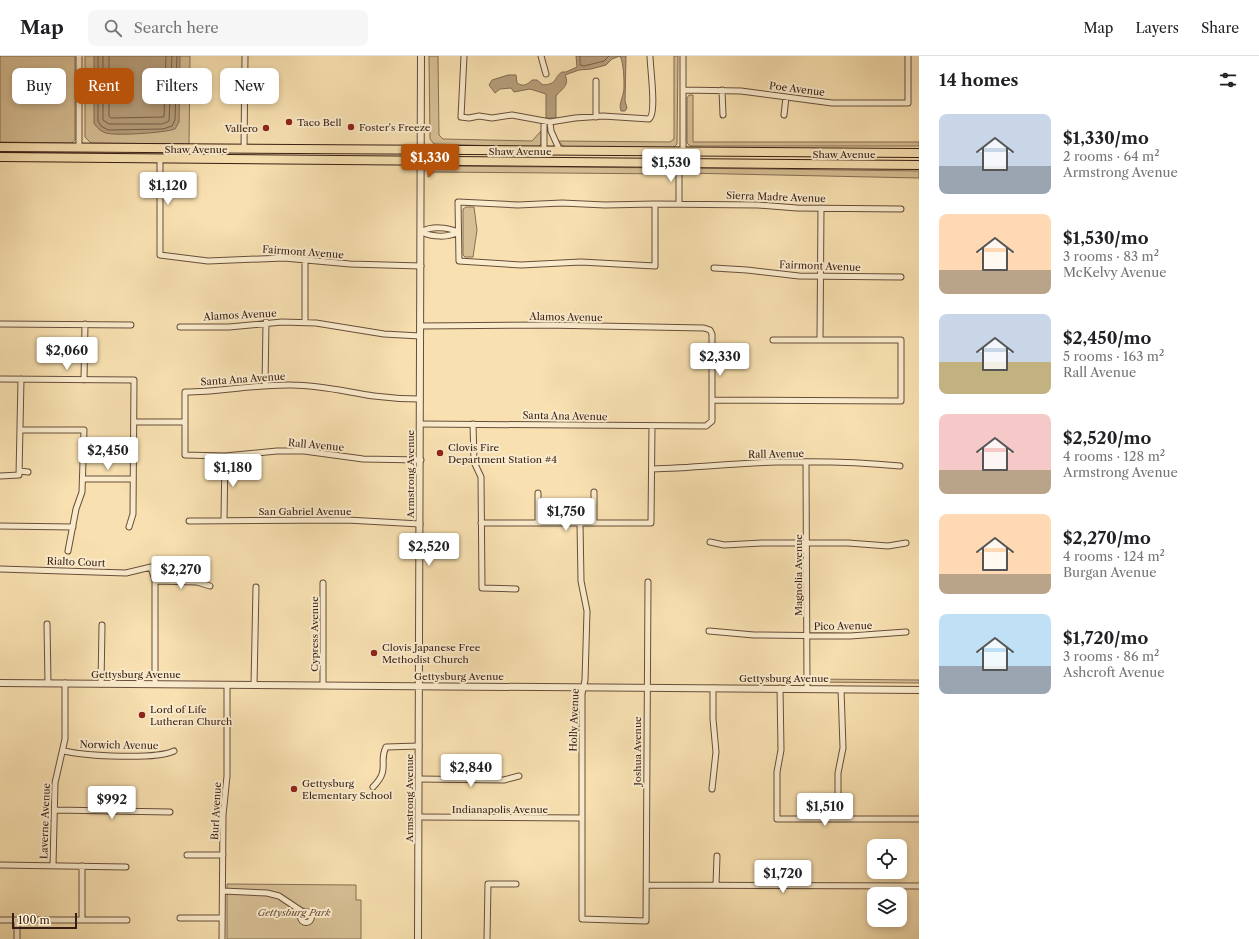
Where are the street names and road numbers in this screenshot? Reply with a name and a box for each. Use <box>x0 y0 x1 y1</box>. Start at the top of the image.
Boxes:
street label: Poe Avenue <box>768 79 826 99</box>
street label: Shaw Avenue <box>164 143 228 156</box>
street label: Shaw Avenue <box>488 145 552 158</box>
street label: Shaw Avenue <box>812 148 876 161</box>
street label: Sierra Madre Avenue <box>726 189 826 205</box>
street label: Fairmont Avenue <box>262 243 345 261</box>
street label: Fairmont Avenue <box>779 258 861 274</box>
street label: Alamos Avenue <box>202 307 277 323</box>
street label: Alamos Avenue <box>528 310 603 324</box>
street label: Santa Ana Avenue <box>200 370 286 388</box>
street label: Santa Ana Avenue <box>522 409 608 423</box>
street label: Armstrong Avenue <box>404 429 417 519</box>
street label: Rall Avenue <box>287 436 345 454</box>
street label: Rall Avenue <box>748 447 805 461</box>
street label: San Gabriel Avenue <box>258 505 352 518</box>
street label: Magnolia Avenue <box>792 534 805 616</box>
street label: Rialto Court <box>46 554 106 570</box>
street label: Cypress Avenue <box>308 596 321 672</box>
street label: Pico Avenue <box>813 619 873 633</box>
street label: Gettysburg Avenue <box>91 668 181 681</box>
street label: Gettysburg Avenue <box>414 670 504 683</box>
street label: Gettysburg Avenue <box>739 672 829 685</box>
street label: Holly Avenue <box>566 688 582 752</box>
street label: Joshua Avenue <box>631 716 644 788</box>
street label: Norwich Avenue <box>79 738 159 752</box>
street label: Armstrong Avenue <box>403 753 416 843</box>
street label: Burl Avenue <box>208 781 224 840</box>
street label: Laverne Avenue <box>37 782 53 859</box>
street label: Indianapolis Avenue <box>452 803 549 816</box>

